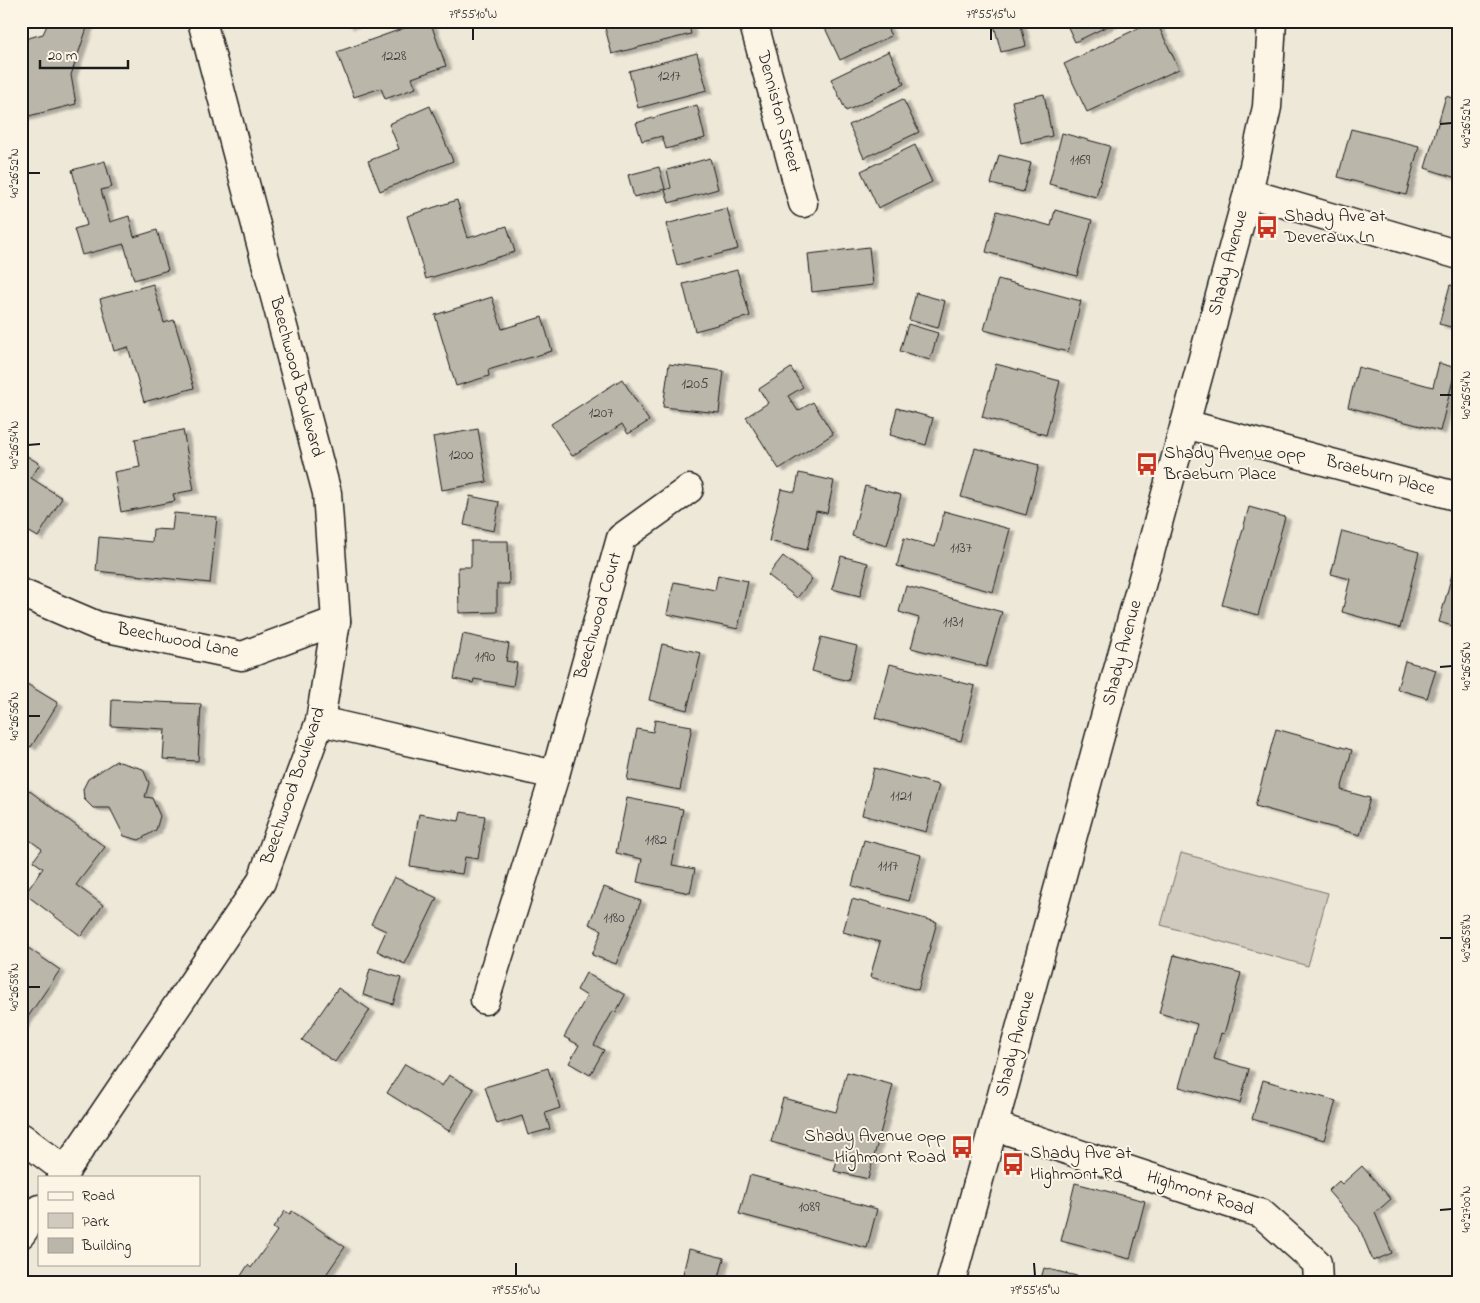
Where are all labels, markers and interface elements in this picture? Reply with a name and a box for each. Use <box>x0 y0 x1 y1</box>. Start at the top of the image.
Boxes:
text: 79°55'10"W <box>449 6 497 24</box>
text: 79°55'15"W <box>966 6 1016 24</box>
scale bar <box>40 38 128 70</box>
text: 20 m <box>48 45 78 67</box>
house number: 1228 <box>381 45 407 67</box>
street label: Denniston Street <box>749 47 807 176</box>
house number: 1217 <box>657 65 681 87</box>
text: 40°26'52"N <box>1458 98 1476 148</box>
text: 40°26'52"N <box>6 148 24 198</box>
house number: 1169 <box>1070 149 1091 171</box>
place label: Shady Ave at Deveraux Ln <box>1283 204 1385 251</box>
street label: Shady Avenue <box>1202 206 1256 319</box>
bus stop icon: Shady Ave at Deveraux Ln <box>1254 214 1280 240</box>
street label: Beechwood Boulevard <box>262 293 330 460</box>
text: 40°26'54"N <box>1458 371 1476 419</box>
house number: 1205 <box>681 373 709 395</box>
house number: 1207 <box>589 402 613 424</box>
text: 40°26'54"N <box>6 421 24 469</box>
place label: Shady Avenue opp Braeburn Place <box>1163 441 1306 488</box>
house number: 1200 <box>448 444 474 466</box>
street label: Braeburn Place <box>1321 449 1439 503</box>
bus stop icon: Shady Avenue opp Braeburn Place <box>1134 451 1160 477</box>
house number: 1137 <box>950 537 972 559</box>
street label: Beechwood Court <box>568 550 630 683</box>
street label: Shady Avenue <box>1096 596 1150 709</box>
house number: 1131 <box>943 611 963 633</box>
street label: Beechwood Lane <box>114 616 242 666</box>
text: 40°26'56"N <box>1458 642 1476 690</box>
house number: 1190 <box>475 646 496 668</box>
text: 40°26'56"N <box>6 692 24 740</box>
street label: Beechwood Boulevard <box>255 704 333 869</box>
house number: 1121 <box>890 785 912 807</box>
house number: 1182 <box>645 829 668 851</box>
house number: 1117 <box>878 855 898 877</box>
house number: 1180 <box>603 907 625 929</box>
text: 40°26'58"N <box>1458 914 1476 962</box>
text: 40°26'58"N <box>6 963 24 1011</box>
street label: Shady Avenue <box>989 987 1043 1100</box>
place label: Shady Avenue opp Highmont Road <box>804 1124 946 1172</box>
bus stop icon: Shady Avenue opp Highmont Road <box>949 1134 975 1160</box>
place label: Shady Ave at Highmont Rd <box>1030 1141 1131 1189</box>
bus stop icon: Shady Ave at Highmont Rd <box>1000 1151 1026 1177</box>
street label: Highmont Road <box>1143 1164 1257 1225</box>
legend <box>38 1176 200 1266</box>
text: Road <box>82 1185 115 1207</box>
text: 40°27'00"N <box>1458 1186 1476 1232</box>
house number: 1089 <box>798 1196 820 1218</box>
text: Park <box>82 1211 110 1233</box>
text: Building <box>81 1235 131 1258</box>
text: 79°55'10"W <box>492 1282 540 1300</box>
text: 79°55'15"W <box>1010 1282 1060 1300</box>

